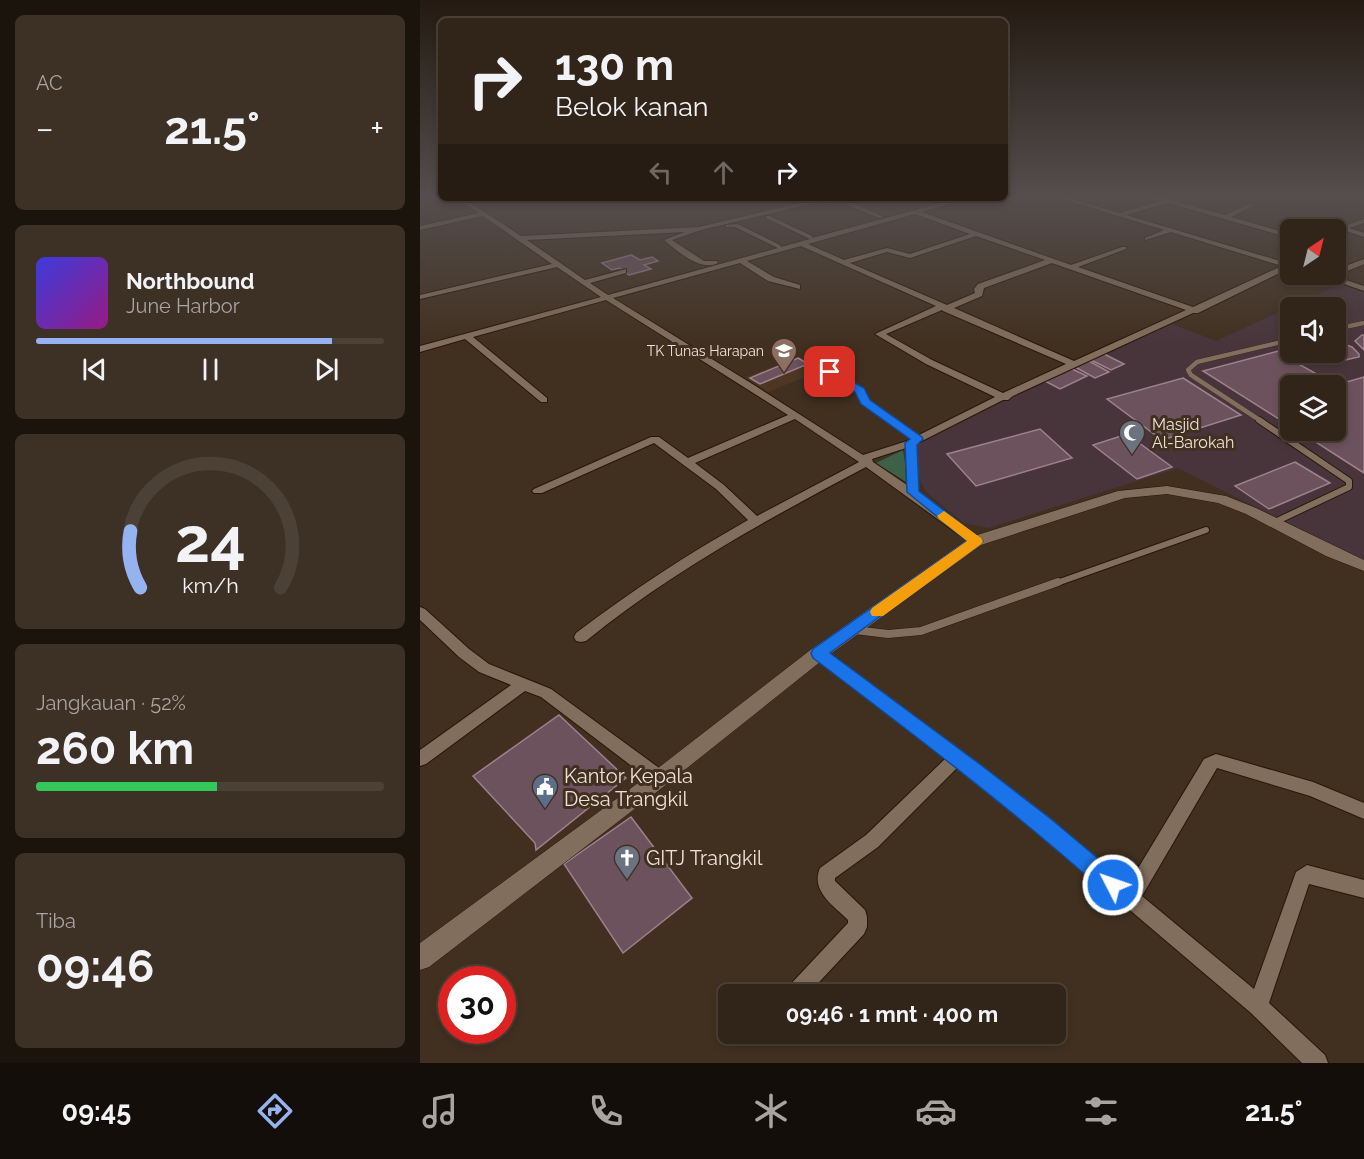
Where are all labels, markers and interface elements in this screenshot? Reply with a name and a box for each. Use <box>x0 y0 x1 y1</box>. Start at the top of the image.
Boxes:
text: 130 m <box>555 41 674 90</box>
icon: right <box>456 42 534 120</box>
text: AC <box>36 71 63 95</box>
text: Belok kanan <box>555 91 709 122</box>
text: 21.5° <box>164 102 260 155</box>
text: − <box>36 109 54 148</box>
text: + <box>370 109 384 148</box>
icon: left <box>644 156 677 189</box>
icon: ahead <box>707 156 740 189</box>
icon: right <box>770 156 803 189</box>
north arrow <box>1280 219 1346 285</box>
map controls <box>1280 219 1346 441</box>
text: Northbound <box>126 268 255 294</box>
text: June Harbor <box>126 294 240 318</box>
button: sound <box>1280 297 1346 363</box>
school or university icon: TK Tunas Harapan <box>769 336 799 374</box>
place label: TK Tunas Harapan <box>647 343 764 359</box>
pin <box>804 346 855 397</box>
icon: previous <box>78 353 111 386</box>
icon: pause <box>194 353 227 386</box>
icon: next <box>310 353 343 386</box>
icon: arrive <box>813 355 846 388</box>
button: layers <box>1280 375 1346 441</box>
place label: Masjid Al-Barokah <box>1152 415 1234 452</box>
mosque icon: Masjid Al-Barokah <box>1117 418 1147 456</box>
text: 24 <box>175 504 245 578</box>
text: km/h <box>182 574 238 599</box>
text: Jangkauan · 52% <box>36 691 186 715</box>
text: 260 km <box>36 722 194 775</box>
place label: Kantor Kepala Desa Trangkil <box>564 764 693 811</box>
public building icon: Kantor Kepala Desa Trangkil <box>530 772 560 810</box>
church icon: GITJ Trangkil <box>612 843 642 881</box>
place label: GITJ Trangkil <box>646 846 763 870</box>
position arrow <box>1081 853 1145 917</box>
text: Tiba <box>36 909 76 933</box>
text: 09:46 <box>36 940 154 993</box>
speed limit sign: 30 <box>438 966 516 1044</box>
text: 09:46 · 1 mnt · 400 m <box>786 1001 998 1027</box>
icon: directions <box>254 1090 296 1132</box>
icon: music <box>419 1090 461 1132</box>
icon: phone <box>585 1090 627 1132</box>
icon: climate <box>750 1090 792 1132</box>
icon: car <box>915 1090 957 1132</box>
icon: filters <box>1080 1090 1122 1132</box>
text: 09:45 <box>62 1096 131 1127</box>
text: 21.5° <box>1245 1096 1302 1127</box>

